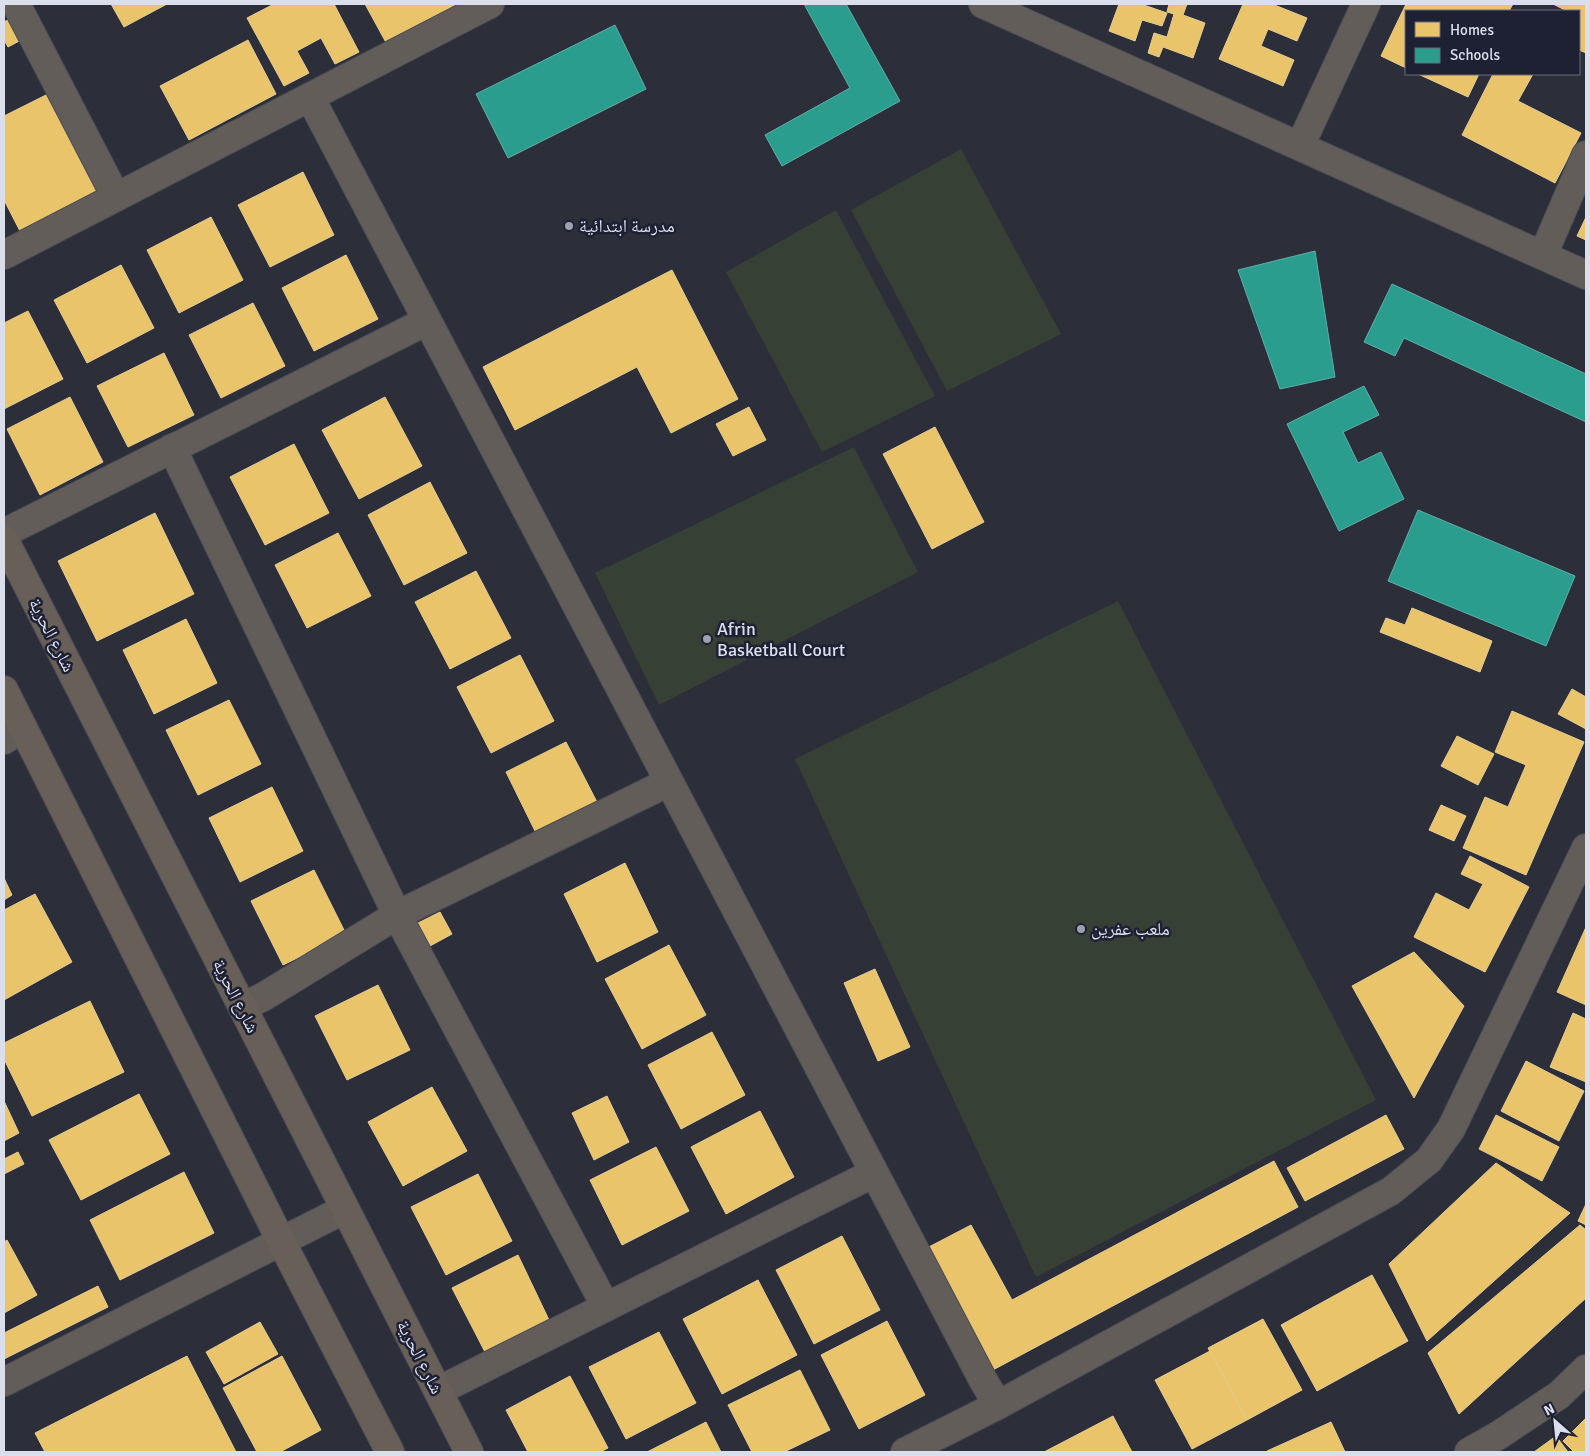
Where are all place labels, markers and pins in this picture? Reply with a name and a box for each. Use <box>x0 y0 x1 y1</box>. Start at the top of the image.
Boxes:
place label: مدرسة ابتدائية <box>579 215 675 237</box>
marker: مدرسة ابتدائية <box>563 220 575 232</box>
place label: Afrin Basketball Court <box>717 618 845 661</box>
marker: Afrin Basketball Court <box>701 633 713 645</box>
place label: ملعب عفرين <box>1091 918 1170 940</box>
marker: ملعب عفرين <box>1075 923 1087 935</box>

